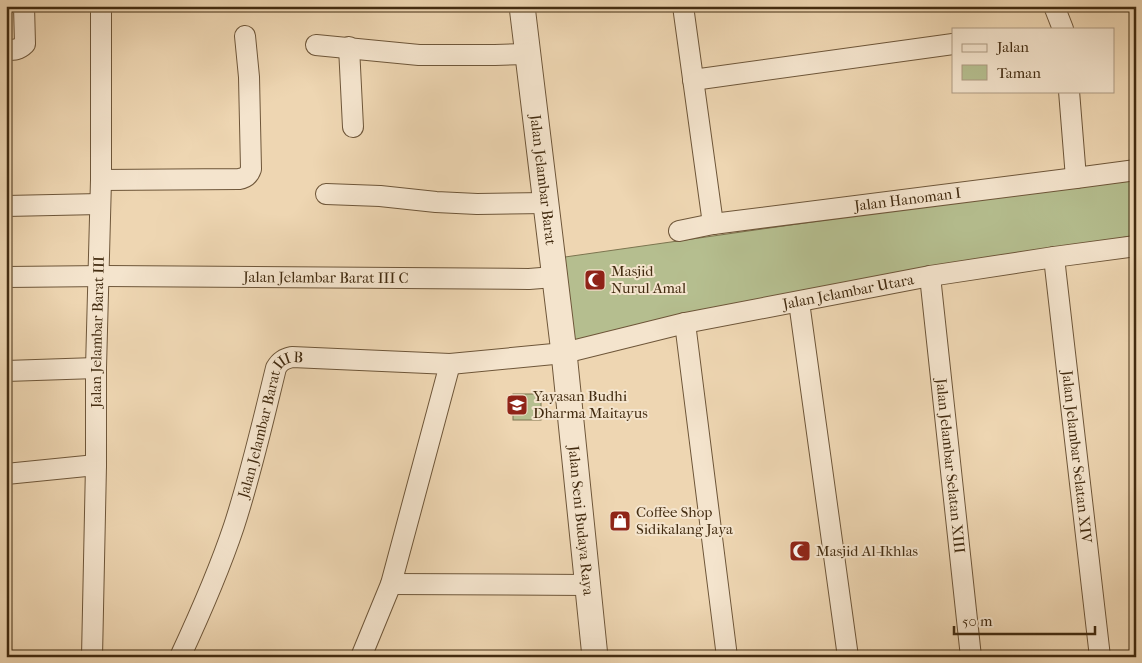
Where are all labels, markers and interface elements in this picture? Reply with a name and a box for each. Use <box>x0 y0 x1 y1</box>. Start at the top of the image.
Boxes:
legend <box>952 28 1114 92</box>
text: Jalan <box>996 38 1029 56</box>
text: Taman <box>997 64 1041 82</box>
street label: Jalan Jelambar Barat <box>526 112 560 247</box>
street label: Jalan Hanoman I <box>852 184 962 215</box>
street label: Jalan Jelambar Barat III <box>87 256 108 409</box>
place label: Masjid Nurul Amal <box>611 262 686 297</box>
street label: Jalan Jelambar Barat III C <box>242 268 409 287</box>
mosque icon: Masjid Nurul Amal <box>583 268 607 292</box>
street label: Jalan Jelambar Utara <box>780 270 916 313</box>
street label: Jalan Jelambar Barat III B <box>234 348 304 501</box>
street label: Jalan Jelambar Selatan XIV <box>1058 368 1096 545</box>
street label: Jalan Jelambar Selatan XIII <box>932 377 969 554</box>
place label: Yayasan Budhi Dharma Maitayus <box>532 387 648 422</box>
school or university icon: Yayasan Budhi Dharma Maitayus <box>505 393 529 417</box>
street label: Jalan Seni Budaya Raya <box>564 444 598 597</box>
place label: Coffee Shop Sidikalang Jaya <box>636 503 734 538</box>
shop icon: Coffee Shop Sidikalang Jaya <box>608 509 632 533</box>
mosque icon: Masjid Al-Ikhlas <box>788 539 812 563</box>
place label: Masjid Al-Ikhlas <box>816 542 919 560</box>
scale bar <box>954 603 1096 635</box>
text: 50 m <box>962 612 993 630</box>

